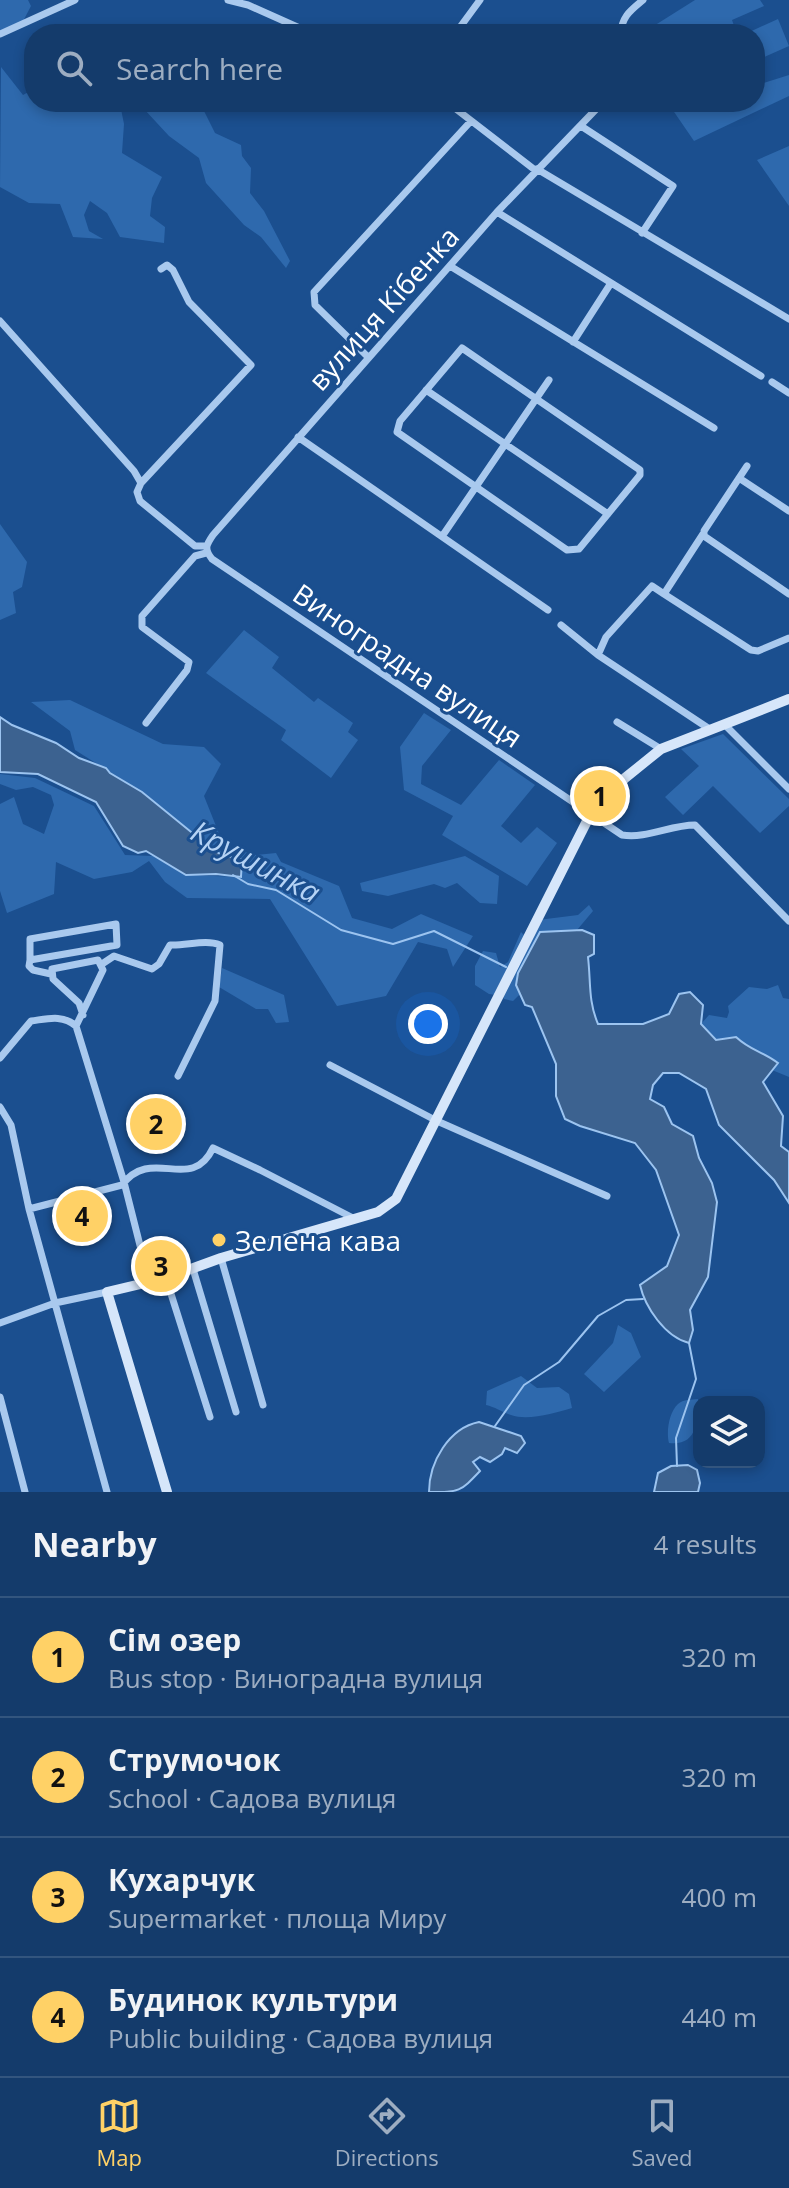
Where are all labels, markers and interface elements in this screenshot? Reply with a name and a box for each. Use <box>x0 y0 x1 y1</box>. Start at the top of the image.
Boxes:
search box <box>24 24 765 112</box>
icon: search <box>52 46 96 90</box>
text: Search here <box>116 48 283 89</box>
street label: вулиця Кібенка <box>299 218 467 398</box>
street label: Виноградна вулиця <box>286 574 530 756</box>
pin: 1 <box>574 766 626 826</box>
water label: Крушинка <box>184 810 328 912</box>
your location <box>408 1004 448 1044</box>
pin: 2 <box>130 1094 182 1154</box>
pin: 4 <box>56 1186 108 1246</box>
place label: Зелена кава <box>235 1221 401 1259</box>
marker: Зелена кава <box>210 1231 228 1249</box>
pin: 3 <box>135 1236 187 1296</box>
map controls <box>693 1396 765 1468</box>
button: layers <box>693 1396 765 1468</box>
text: Nearby <box>32 1521 157 1567</box>
text: 4 results <box>654 1526 757 1562</box>
text: Сім озер <box>108 1619 241 1660</box>
text: 1 <box>51 1639 65 1675</box>
text: 320 m <box>682 1639 757 1675</box>
text: Bus stop · Виноградна вулиця <box>108 1660 483 1696</box>
text: Струмочок <box>108 1739 281 1780</box>
text: 2 <box>51 1759 65 1795</box>
text: 320 m <box>682 1759 757 1795</box>
text: School · Садова вулиця <box>108 1780 396 1816</box>
text: Кухарчук <box>108 1859 255 1900</box>
text: 3 <box>51 1879 65 1915</box>
text: 400 m <box>682 1879 757 1915</box>
text: Supermarket · площа Миру <box>108 1900 446 1936</box>
text: Будинок культури <box>108 1979 398 2020</box>
text: 4 <box>51 1999 65 2035</box>
text: 440 m <box>682 1999 757 2035</box>
text: Public building · Садова вулиця <box>108 2020 493 2056</box>
tab: Map <box>96 2094 142 2172</box>
tab: Directions <box>335 2094 439 2172</box>
tab: Saved <box>631 2094 693 2172</box>

